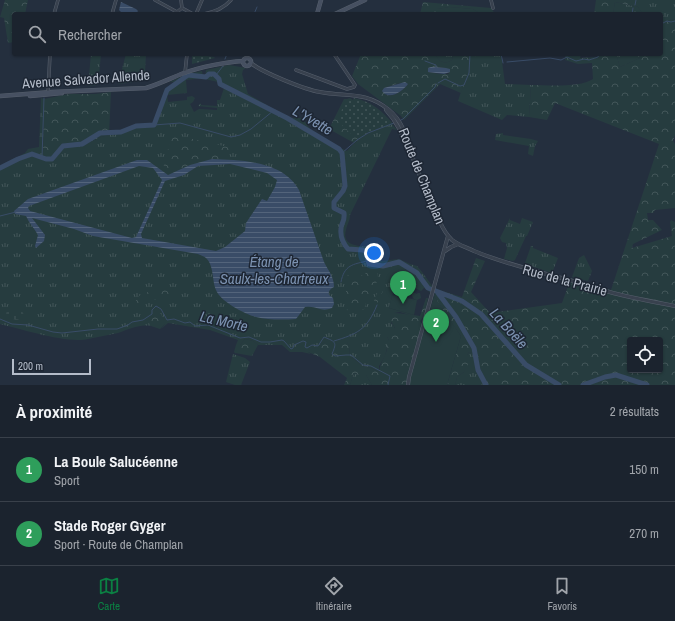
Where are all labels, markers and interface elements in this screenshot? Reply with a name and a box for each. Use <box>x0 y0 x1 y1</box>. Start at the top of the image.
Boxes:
search box <box>12 12 663 56</box>
icon: search <box>26 23 48 45</box>
text: Rechercher <box>58 24 122 45</box>
street label: Avenue Salvador Allende <box>20 66 151 93</box>
water label: L'Yvette <box>289 100 337 140</box>
street label: Route de Champlan <box>395 125 449 227</box>
your location <box>364 243 384 263</box>
water label: Étang de Saulx-les-Chartreux <box>220 251 329 289</box>
street label: Rue de la Prairie <box>521 260 609 300</box>
pin: 1 <box>390 271 416 304</box>
water label: La Boële <box>485 303 533 353</box>
water label: La Morte <box>198 305 250 337</box>
pin: 2 <box>423 309 449 342</box>
map controls <box>627 337 663 373</box>
button: locate <box>627 337 663 373</box>
scale bar <box>12 357 91 376</box>
text: 200 m <box>18 359 43 373</box>
text: À proximité <box>16 400 92 423</box>
text: 2 résultats <box>610 403 659 420</box>
text: La Boule Salucéenne <box>54 451 178 472</box>
text: 1 <box>26 461 32 478</box>
text: 150 m <box>629 461 659 478</box>
text: Sport <box>54 472 79 489</box>
text: Stade Roger Gyger <box>54 515 165 536</box>
text: 2 <box>26 525 32 542</box>
text: 270 m <box>629 525 659 542</box>
text: Sport · Route de Champlan <box>54 536 183 553</box>
tab: Carte <box>98 575 120 613</box>
tab: Itinéraire <box>316 575 352 613</box>
tab: Favoris <box>547 575 577 613</box>

